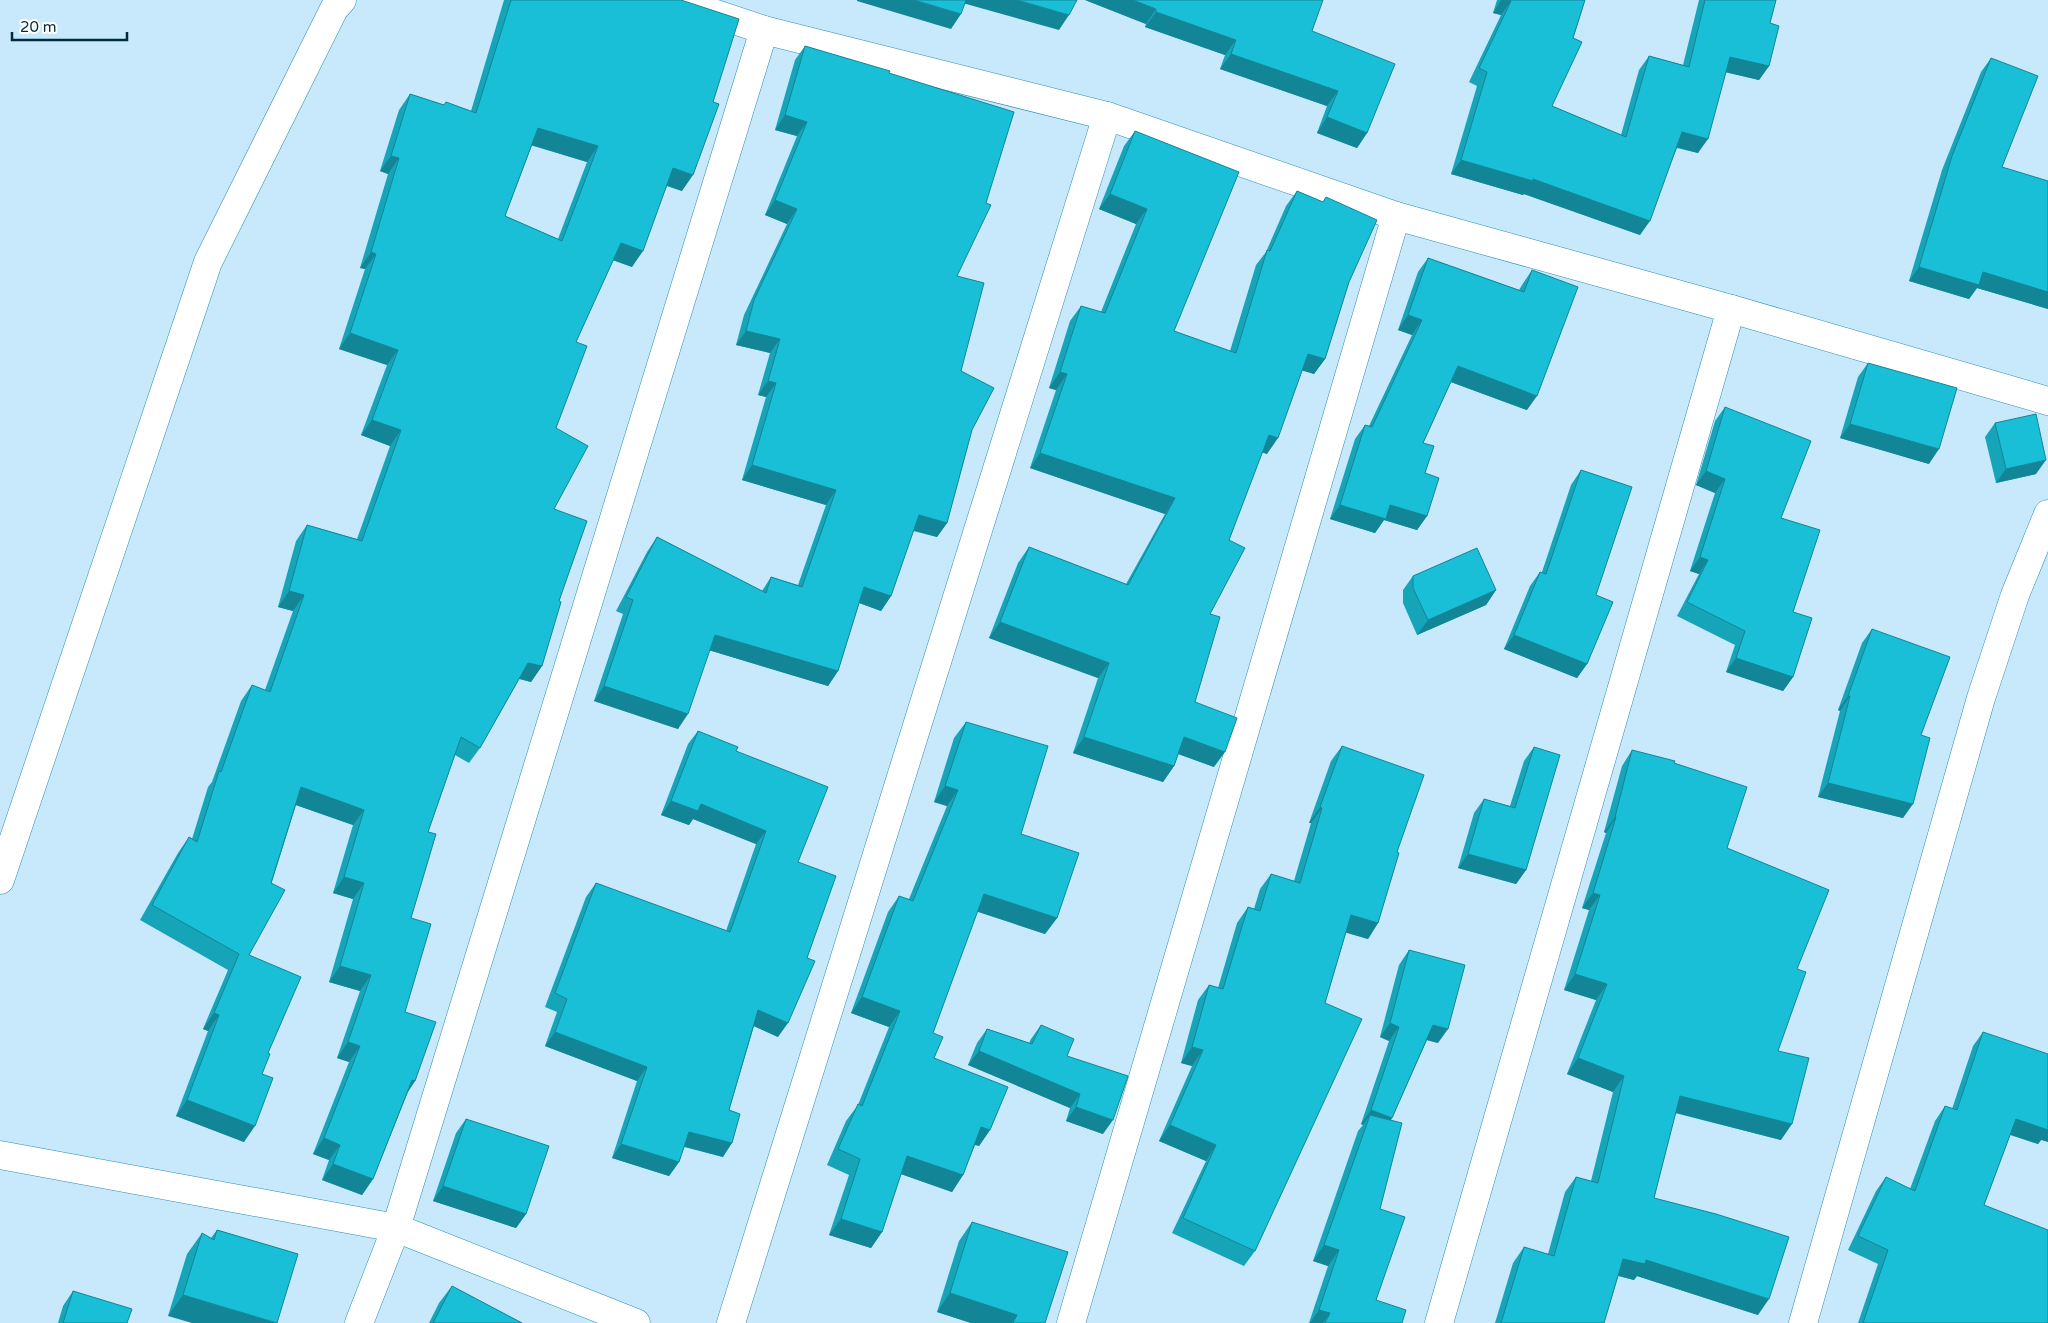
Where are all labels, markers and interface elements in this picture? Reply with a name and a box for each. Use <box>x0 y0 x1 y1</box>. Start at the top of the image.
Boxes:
scale bar <box>12 10 128 42</box>
text: 20 m <box>20 18 57 36</box>

